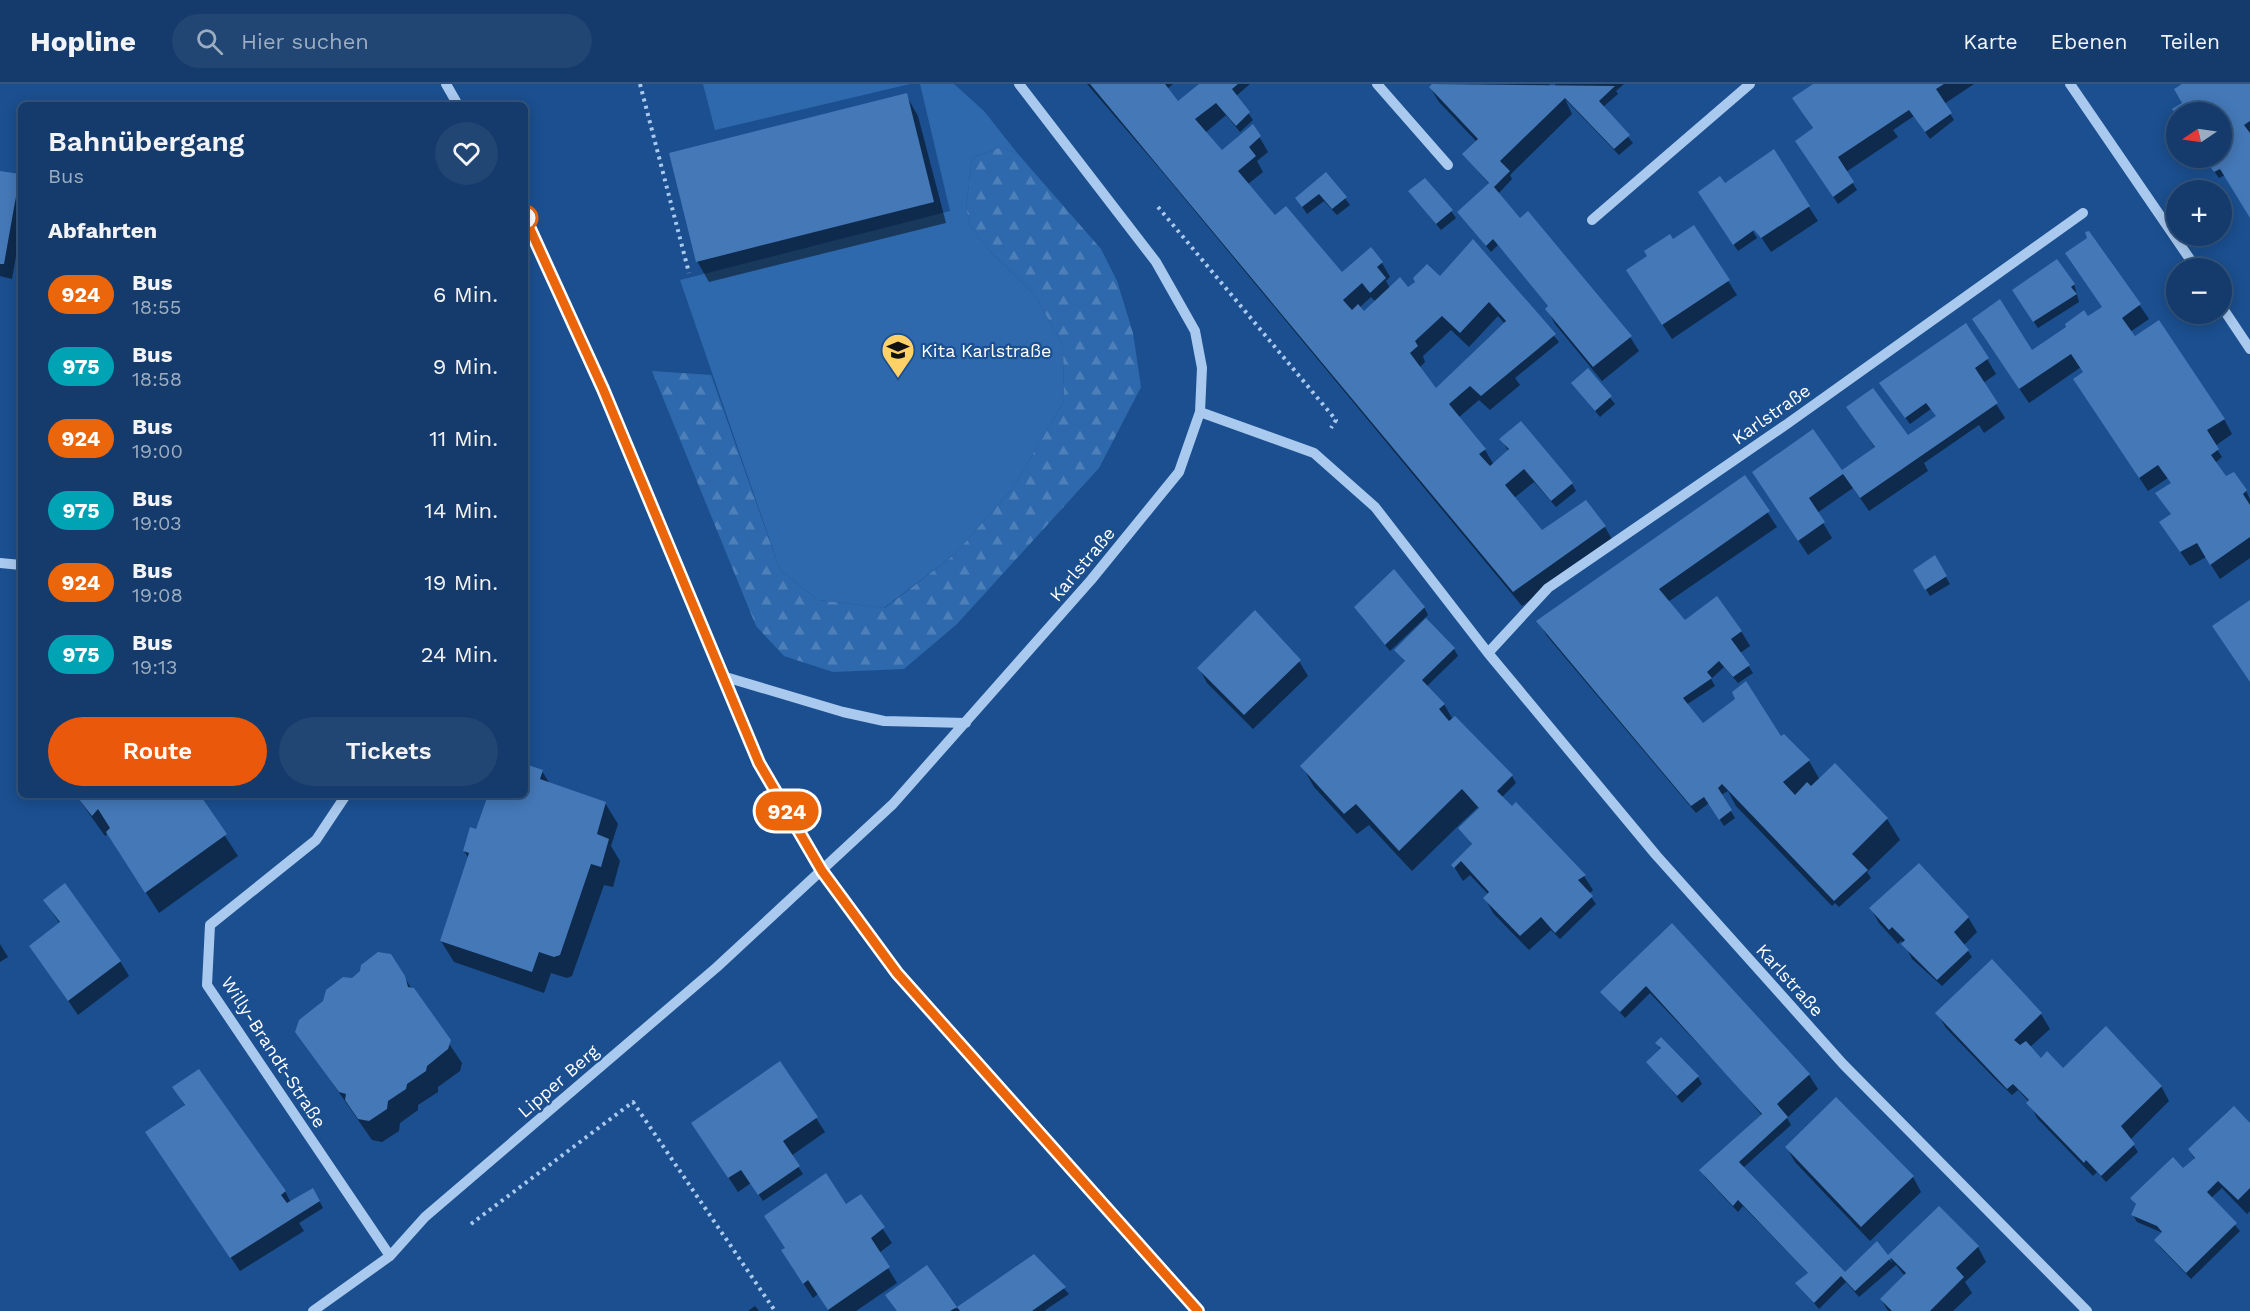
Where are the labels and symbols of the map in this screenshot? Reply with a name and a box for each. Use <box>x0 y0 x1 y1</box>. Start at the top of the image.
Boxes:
north arrow <box>2166 102 2232 168</box>
unlabelled marker <box>512 205 538 231</box>
school or university icon: Kita Karlstraße <box>880 332 916 379</box>
place label: Kita Karlstraße <box>921 340 1051 361</box>
street label: Karlstraße <box>1728 379 1814 449</box>
street label: Karlstraße <box>1045 523 1119 605</box>
line badge: 924 <box>752 792 822 830</box>
street label: Karlstraße <box>1752 939 1828 1021</box>
street label: Willy-Brandt-Straße <box>217 972 331 1132</box>
street label: Lipper Berg <box>513 1040 603 1122</box>

